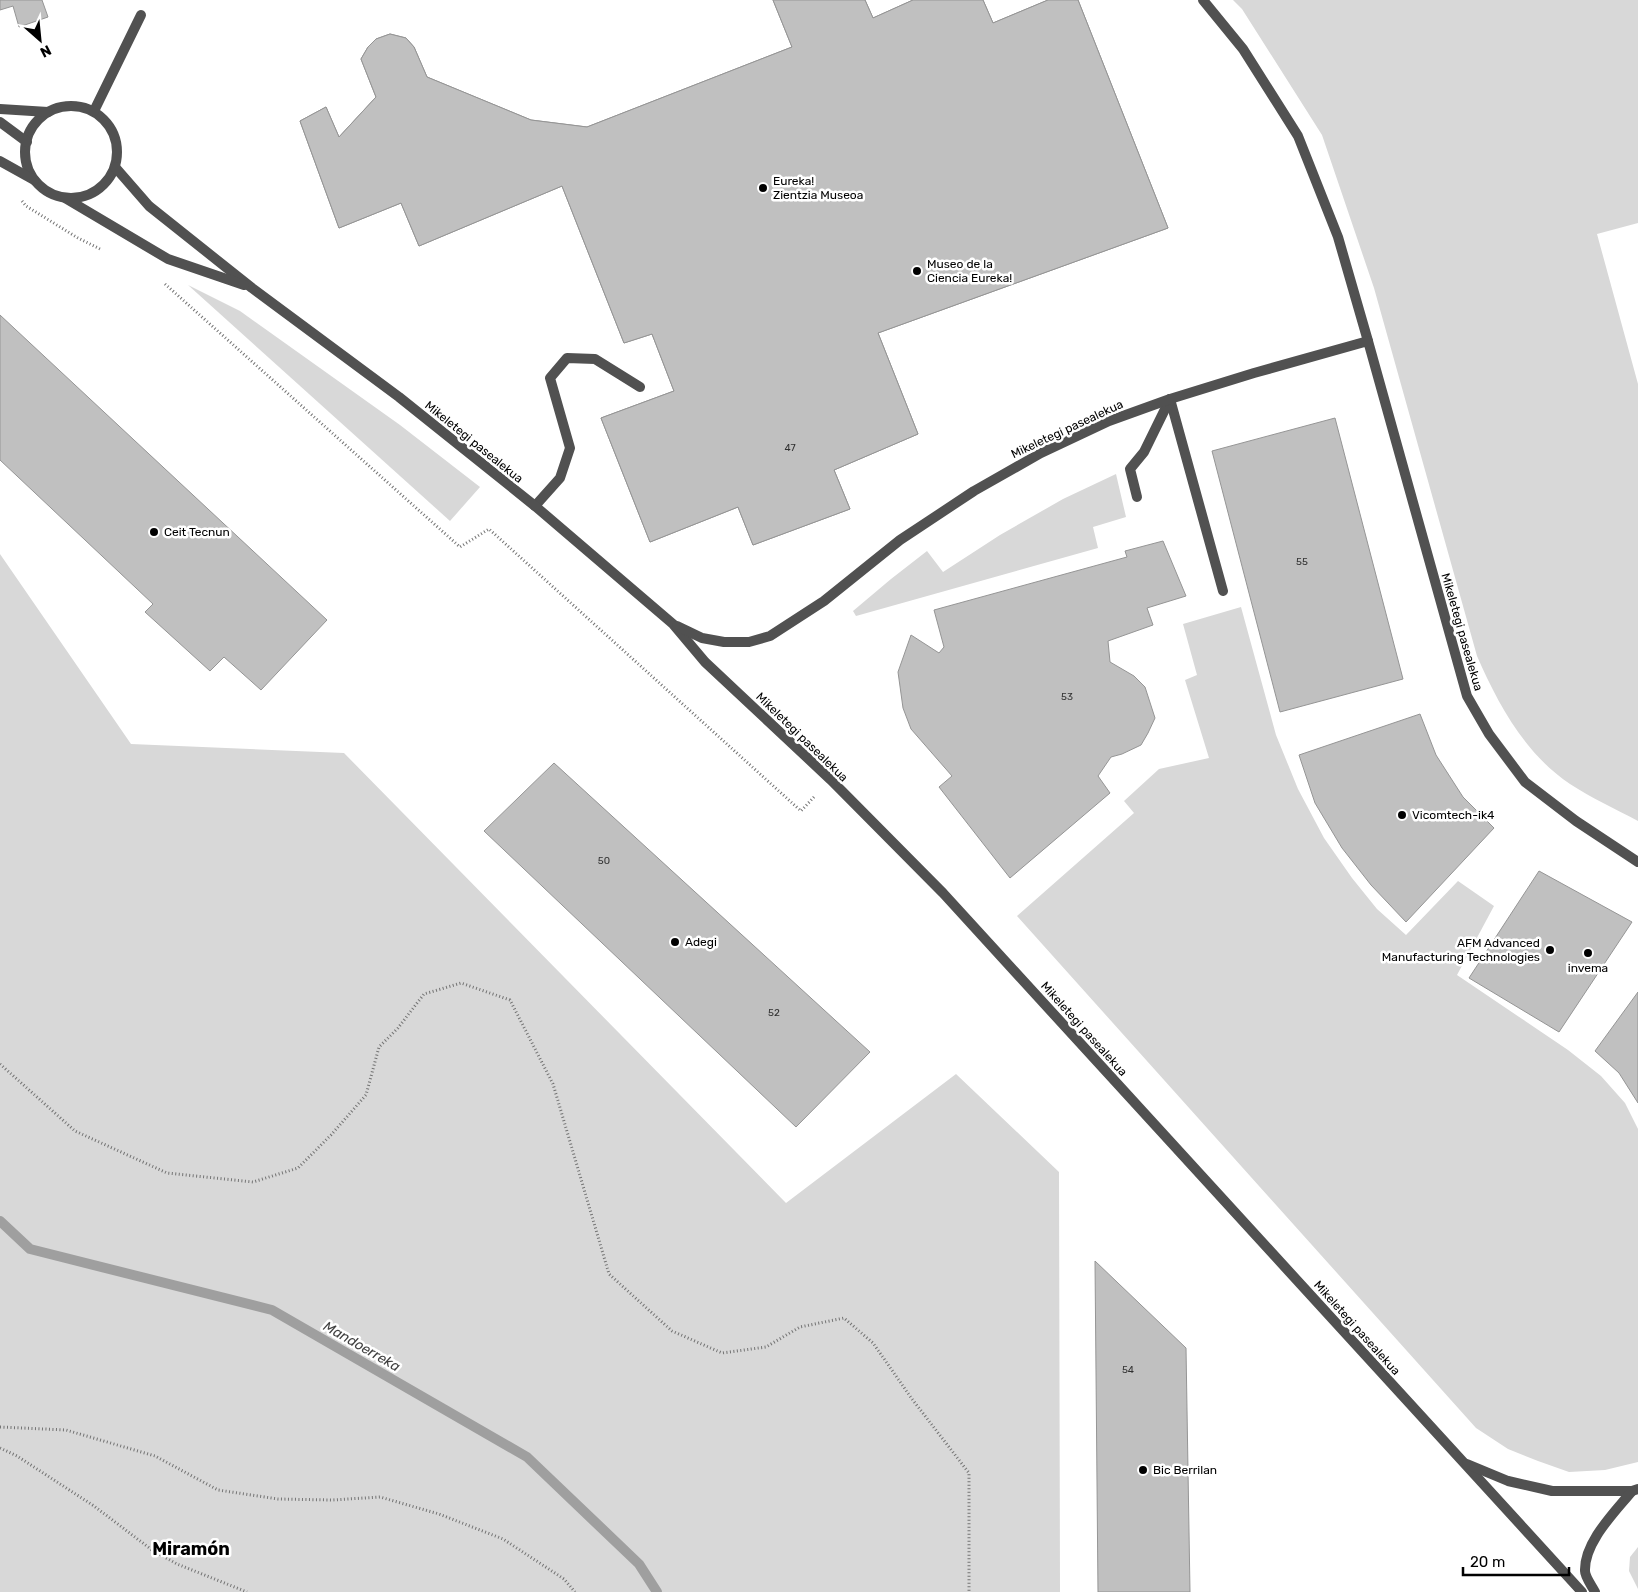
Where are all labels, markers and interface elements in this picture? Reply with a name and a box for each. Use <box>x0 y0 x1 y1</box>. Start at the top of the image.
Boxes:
north arrow <box>15 15 65 65</box>
text: N <box>37 41 54 61</box>
place label: Eureka! Zientzia Museoa <box>773 174 863 202</box>
marker: Eureka! Zientzia Museoa <box>757 182 769 194</box>
place label: Museo de la Ciencia Eureka! <box>927 257 1012 285</box>
marker: Museo de la Ciencia Eureka! <box>911 265 923 277</box>
street label: Mikeletegi pasealekua <box>1009 397 1125 461</box>
street label: Mikeletegi pasealekua <box>422 398 526 486</box>
house number: 47 <box>784 442 796 454</box>
place label: Ceit Tecnun <box>164 525 230 539</box>
marker: Ceit Tecnun <box>148 526 160 538</box>
house number: 55 <box>1296 556 1308 568</box>
street label: Mikeletegi pasealekua <box>1438 571 1486 693</box>
street label: Mikeletegi pasealekua <box>753 690 851 784</box>
house number: 53 <box>1061 691 1073 703</box>
place label: Vicomtech-ik4 <box>1412 808 1495 822</box>
marker: Vicomtech-ik4 <box>1396 809 1408 821</box>
house number: 50 <box>598 855 610 867</box>
place label: Adegi <box>685 935 717 949</box>
marker: Adegi <box>669 936 681 948</box>
place label: AFM Advanced Manufacturing Technologies <box>1382 936 1540 964</box>
marker: AFM Advanced Manufacturing Technologies <box>1544 944 1556 956</box>
marker: invema <box>1582 947 1594 959</box>
place label: invema <box>1568 961 1608 975</box>
street label: Mikeletegi pasealekua <box>1038 979 1130 1079</box>
house number: 52 <box>768 1007 780 1019</box>
street label: Mikeletegi pasealekua <box>1311 1278 1403 1378</box>
water label: Mandoerreka <box>320 1318 403 1375</box>
house number: 54 <box>1122 1364 1134 1376</box>
place label: Bic Berrilan <box>1153 1463 1217 1477</box>
marker: Bic Berrilan <box>1137 1464 1149 1476</box>
district label: Miramón <box>152 1538 230 1560</box>
scale bar <box>1463 1544 1569 1576</box>
text: 20 m <box>1470 1553 1505 1571</box>

